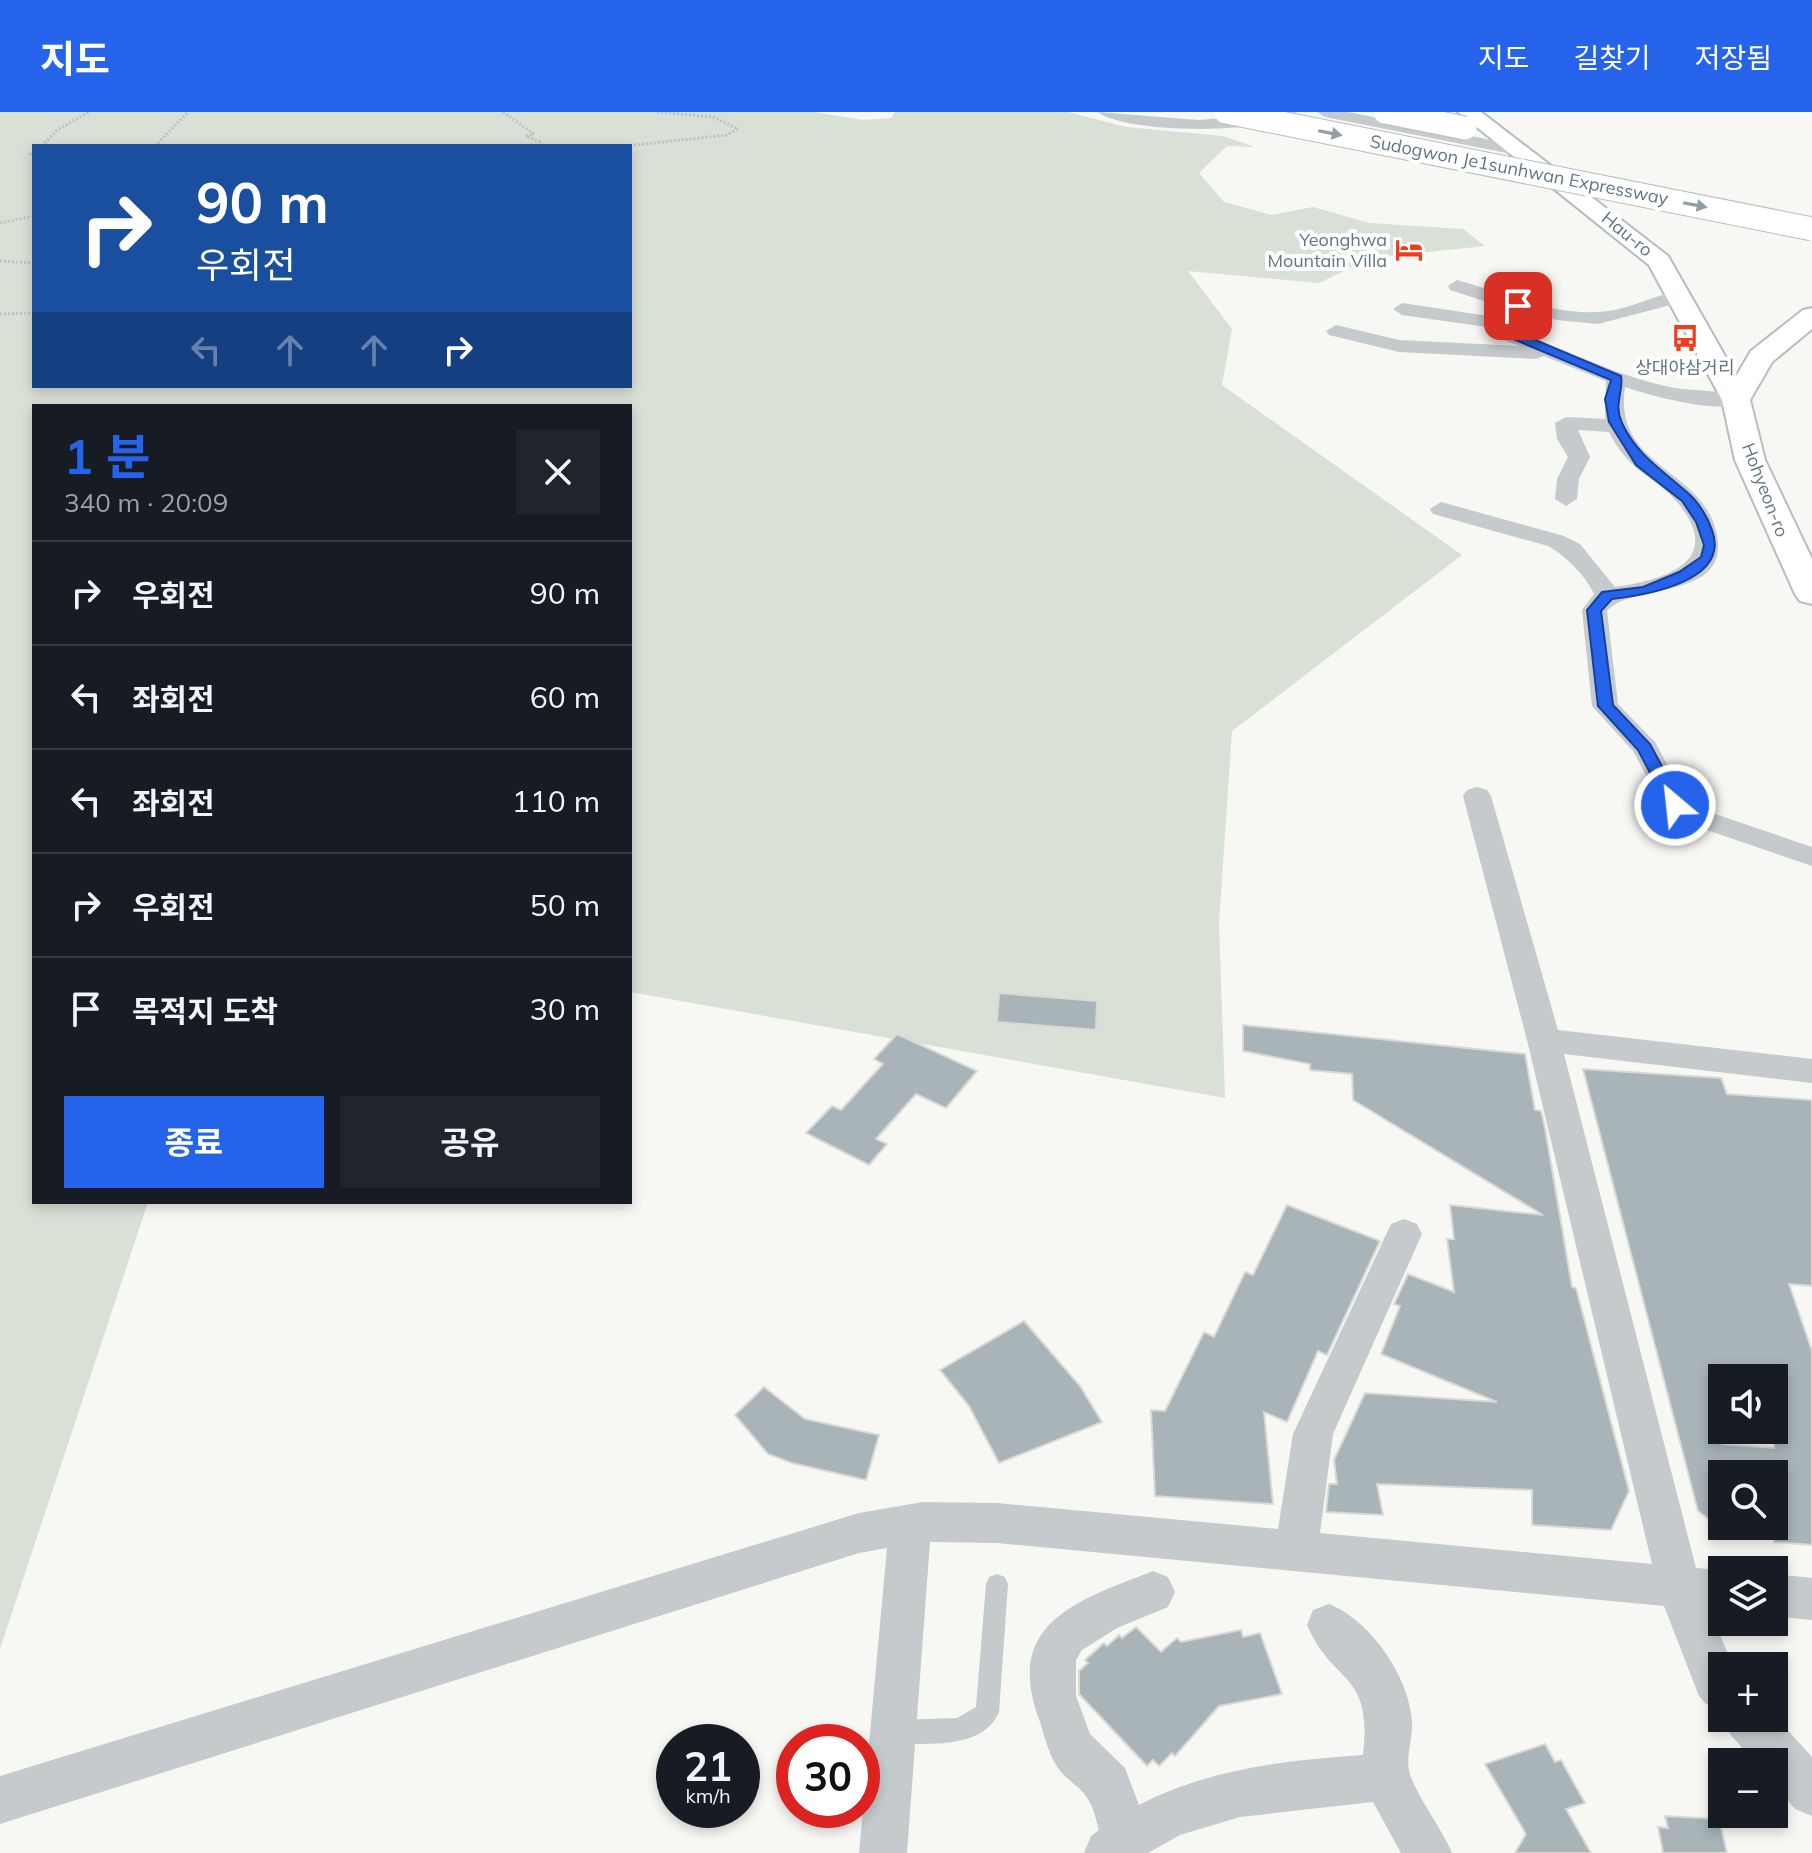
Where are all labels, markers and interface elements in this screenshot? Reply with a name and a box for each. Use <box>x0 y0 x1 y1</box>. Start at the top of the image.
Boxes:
text: 지도 <box>40 35 110 83</box>
text: 지도 <box>1478 40 1529 75</box>
text: 길찾기 <box>1573 40 1651 75</box>
text: 저장됨 <box>1695 40 1772 75</box>
one-way arrow <box>1318 127 1343 139</box>
street label: Sudogwon Je1sunhwan Expressway <box>1368 129 1671 210</box>
text: 90 m <box>196 167 329 237</box>
icon: right <box>64 176 168 280</box>
one-way arrow <box>1683 200 1708 212</box>
street label: Hau-ro <box>1597 206 1658 261</box>
place label: Yeonghwa Mountain Villa <box>1267 228 1387 272</box>
hotel icon: Yeonghwa Mountain Villa <box>1394 235 1424 265</box>
text: 우회전 <box>196 242 295 287</box>
pin <box>1484 272 1552 340</box>
icon: arrive <box>1496 284 1540 328</box>
bus stop icon: 상대야삼거리 <box>1670 323 1700 353</box>
icon: left <box>184 328 228 372</box>
icon: ahead <box>268 328 312 372</box>
icon: ahead <box>352 328 396 372</box>
icon: right <box>436 328 480 372</box>
place label: 상대야삼거리 <box>1635 356 1735 379</box>
text: 1 분 <box>64 426 150 486</box>
button: close <box>516 430 600 514</box>
street label: Hohyeon-ro <box>1737 440 1794 540</box>
text: 340 m · 20:09 <box>64 486 228 519</box>
icon: right <box>64 571 108 615</box>
text: 90 m <box>530 574 600 612</box>
text: 우회전 <box>132 576 215 614</box>
icon: left <box>64 675 108 719</box>
text: 60 m <box>530 678 600 716</box>
text: 좌회전 <box>132 680 215 718</box>
position arrow <box>1633 763 1717 847</box>
icon: left <box>64 779 108 823</box>
text: 110 m <box>512 782 600 820</box>
text: 좌회전 <box>132 784 215 822</box>
icon: right <box>64 883 108 927</box>
text: 50 m <box>530 886 600 924</box>
text: 우회전 <box>132 888 215 926</box>
icon: arrive <box>64 987 108 1031</box>
text: 30 m <box>530 990 600 1028</box>
text: 목적지 도착 <box>132 992 278 1030</box>
button: 종료 <box>64 1096 324 1188</box>
button: 공유 <box>340 1096 600 1188</box>
map controls <box>1708 1364 1788 1828</box>
button: sound <box>1708 1364 1788 1444</box>
button: search <box>1708 1460 1788 1540</box>
button: layers <box>1708 1556 1788 1636</box>
button: + <box>1708 1652 1788 1732</box>
speed limit sign: 30 <box>776 1724 880 1828</box>
text: 21 <box>684 1741 732 1791</box>
button: − <box>1708 1748 1788 1828</box>
text: km/h <box>685 1783 731 1808</box>

